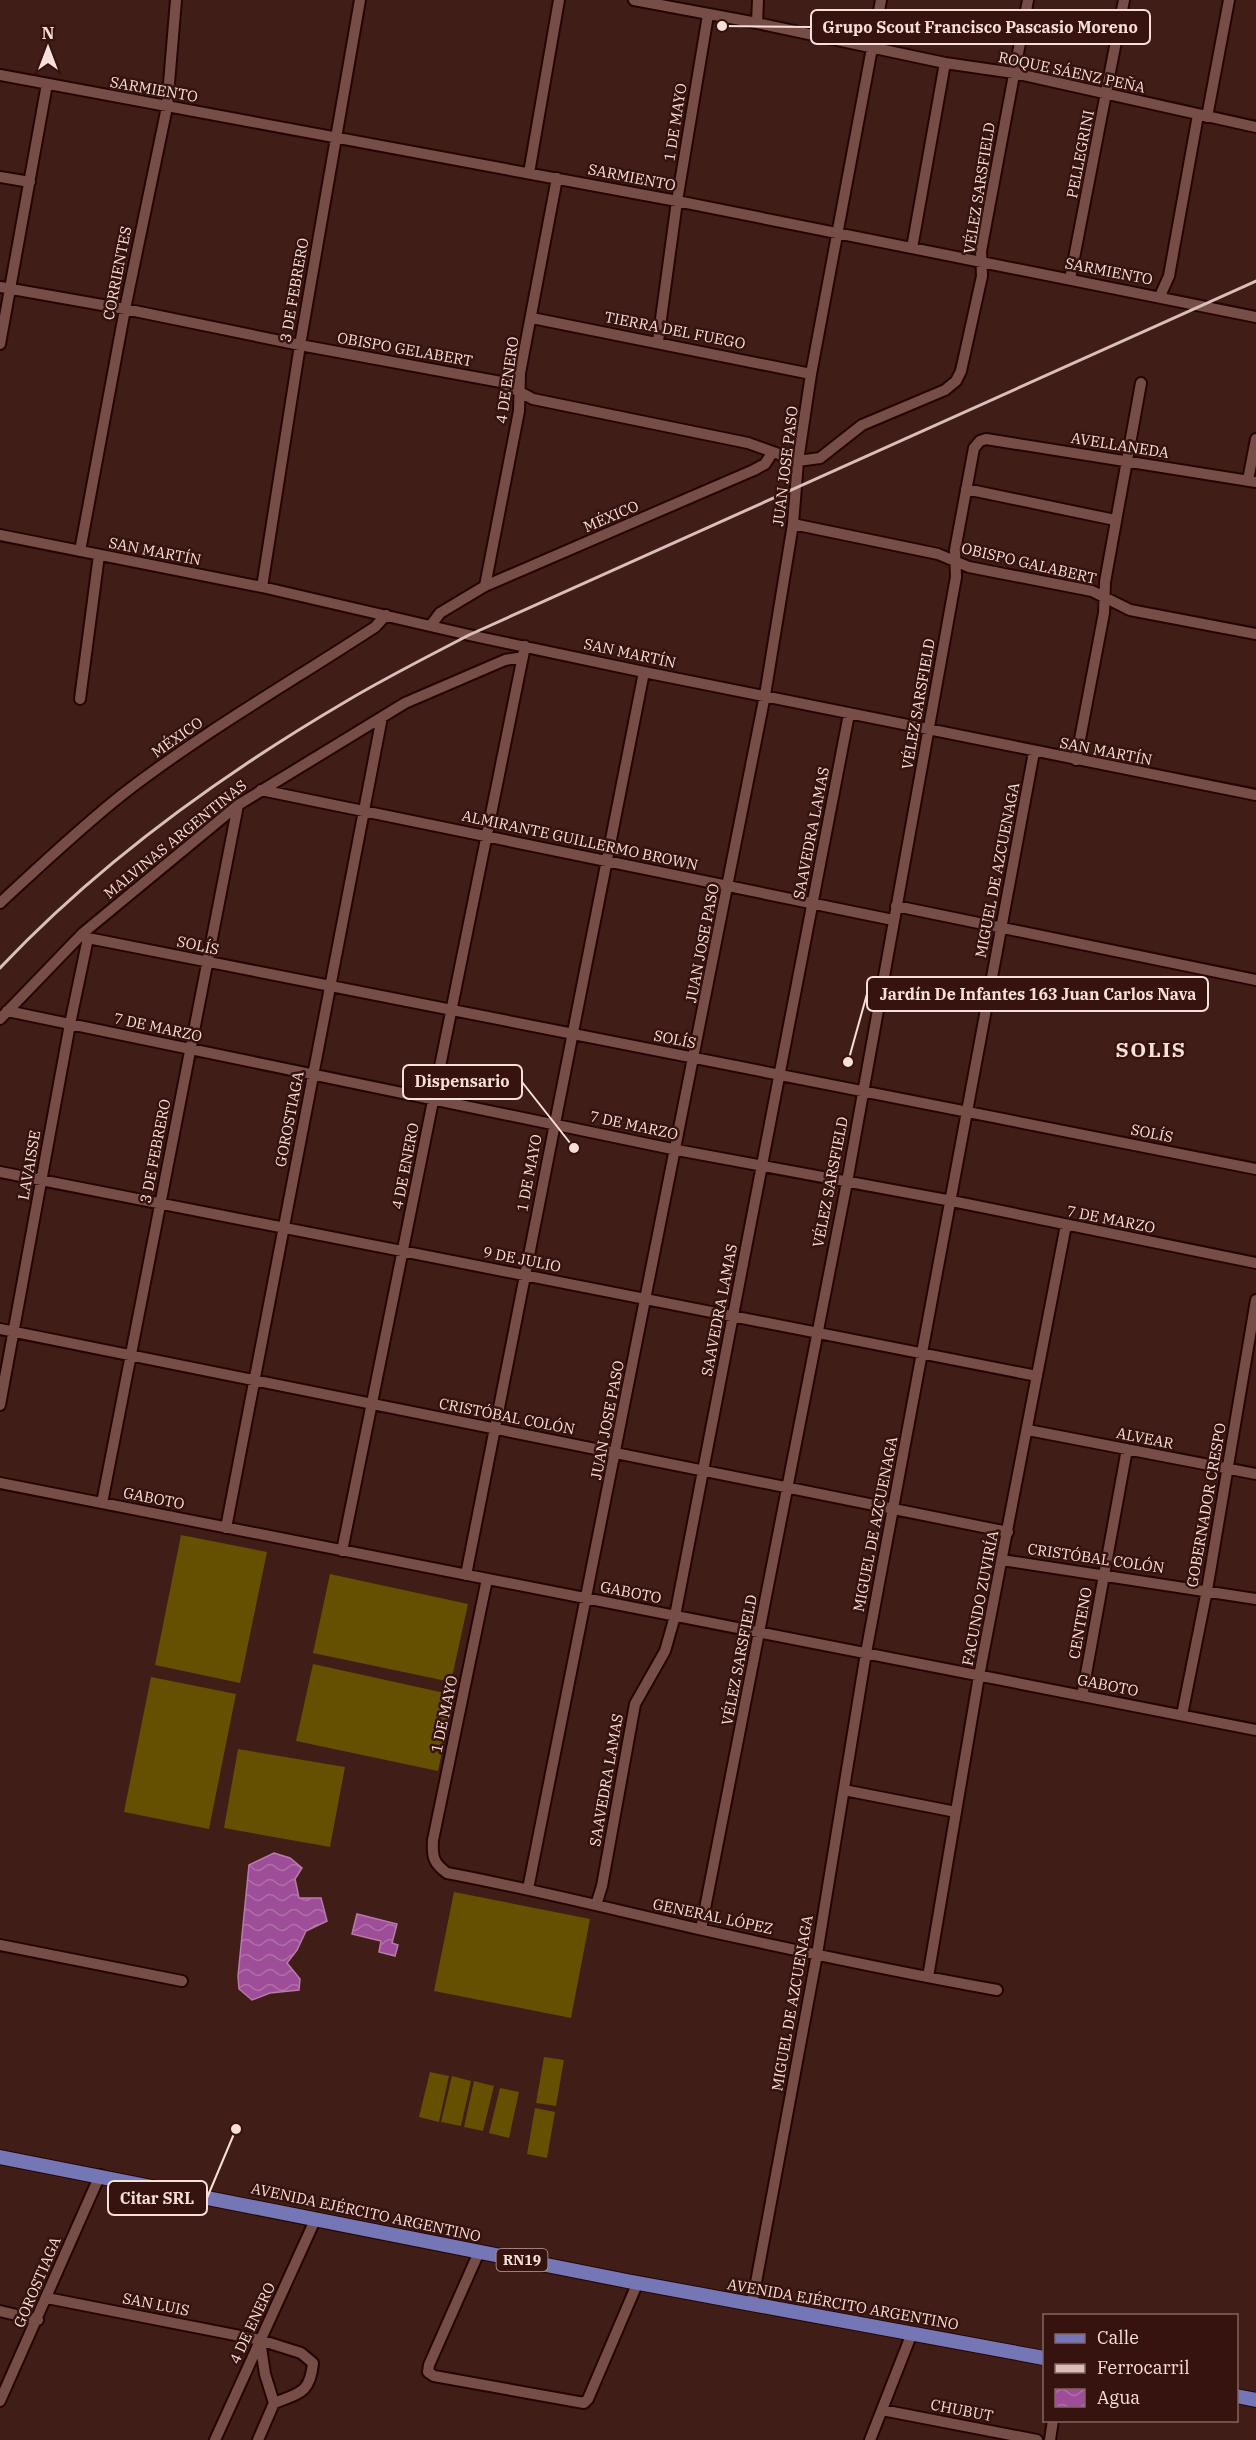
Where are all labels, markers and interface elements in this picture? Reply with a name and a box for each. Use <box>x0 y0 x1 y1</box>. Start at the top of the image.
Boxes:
callout: Grupo Scout Francisco Pascasio Moreno <box>811 10 1150 44</box>
text: Grupo Scout Francisco Pascasio Moreno <box>822 17 1138 37</box>
north arrow <box>18 18 78 78</box>
text: N <box>42 23 54 43</box>
street label: ROQUE SÁENZ PEÑA <box>997 47 1148 97</box>
street label: SARMIENTO <box>109 72 199 106</box>
street label: 1 DE MAYO <box>659 82 691 162</box>
street label: PELLEGRINI <box>1062 108 1098 200</box>
street label: VÉLEZ SARSFIELD <box>959 121 999 255</box>
street label: SARMIENTO <box>587 159 677 195</box>
street label: CORRIENTES <box>99 224 135 322</box>
street label: 3 DE FEBRERO <box>275 236 313 344</box>
street label: SARMIENTO <box>1064 253 1154 289</box>
street label: TIERRA DEL FUEGO <box>603 307 747 353</box>
street label: OBISPO GELABERT <box>336 328 474 370</box>
street label: 4 DE ENERO <box>491 335 523 425</box>
street label: JUAN JOSE PASO <box>768 405 802 527</box>
street label: AVELLANEDA <box>1070 428 1171 462</box>
street label: MÉXICO <box>580 496 642 536</box>
street label: SAN MARTÍN <box>107 533 203 569</box>
street label: OBISPO GALABERT <box>960 538 1099 588</box>
street label: SAN MARTÍN <box>582 634 678 672</box>
street label: VÉLEZ SARSFIELD <box>897 637 939 771</box>
street label: MÉXICO <box>148 713 206 761</box>
street label: SAN MARTÍN <box>1058 733 1154 769</box>
street label: SAAVEDRA LAMAS <box>789 765 833 901</box>
street label: MALVINAS ARGENTINAS <box>100 775 250 903</box>
street label: MIGUEL DE AZCUENAGA <box>971 780 1023 959</box>
street label: ALMIRANTE GUILLERMO BROWN <box>460 806 700 874</box>
street label: JUAN JOSE PASO <box>681 882 723 1004</box>
street label: SOLÍS <box>175 931 221 959</box>
callout: Jardín De Infantes 163 Juan Carlos Nava <box>867 977 1208 1011</box>
text: Jardín De Infantes 163 Juan Carlos Nava <box>880 984 1196 1004</box>
street label: 7 DE MARZO <box>112 1008 204 1046</box>
street label: SOLÍS <box>652 1026 698 1052</box>
district label: SOLIS <box>1116 1035 1186 1063</box>
callout: Dispensario <box>403 1065 522 1099</box>
street label: GOROSTIAGA <box>270 1069 308 1168</box>
text: Dispensario <box>414 1071 510 1091</box>
street label: 3 DE FEBRERO <box>136 1097 174 1205</box>
street label: 7 DE MARZO <box>588 1106 680 1144</box>
street label: VÉLEZ SARSFIELD <box>808 1115 852 1249</box>
street label: SOLÍS <box>1129 1120 1175 1146</box>
street label: 4 DE ENERO <box>387 1121 423 1211</box>
street label: LAVAISSE <box>14 1129 44 1201</box>
street label: 1 DE MAYO <box>512 1133 546 1213</box>
street label: 7 DE MARZO <box>1065 1201 1157 1237</box>
street label: 9 DE JULIO <box>481 1242 563 1276</box>
street label: SAAVEDRA LAMAS <box>697 1242 741 1378</box>
street label: JUAN JOSE PASO <box>586 1359 628 1481</box>
street label: CRISTÓBAL COLÓN <box>438 1394 576 1438</box>
street label: GOBERNADOR CRESPO <box>1182 1421 1230 1589</box>
street label: ALVEAR <box>1115 1423 1175 1453</box>
street label: MIGUEL DE AZCUENAGA <box>849 1434 901 1613</box>
street label: GABOTO <box>122 1483 186 1513</box>
street label: FACUNDO ZUVIRÍA <box>958 1528 1003 1667</box>
street label: CRISTÓBAL COLÓN <box>1026 1539 1166 1577</box>
street label: GABOTO <box>599 1577 663 1607</box>
street label: CENTENO <box>1064 1585 1096 1661</box>
street label: VÉLEZ SARSFIELD <box>717 1593 761 1727</box>
street label: GABOTO <box>1076 1670 1140 1700</box>
street label: 1 DE MAYO <box>427 1674 461 1754</box>
street label: SAAVEDRA LAMAS <box>585 1712 627 1848</box>
street label: GENERAL LÓPEZ <box>651 1894 775 1938</box>
street label: MIGUEL DE AZCUENAGA <box>767 1913 817 2092</box>
street label: AVENIDA EJÉRCITO ARGENTINO <box>249 2178 483 2246</box>
callout: Citar SRL <box>108 2181 207 2215</box>
text: Citar SRL <box>120 2188 194 2208</box>
street label: GOROSTIAGA <box>9 2233 65 2330</box>
road number: RN19 <box>496 2249 548 2271</box>
street label: AVENIDA EJÉRCITO ARGENTINO <box>726 2274 960 2334</box>
street label: 4 DE ENERO <box>225 2279 279 2367</box>
street label: SAN LUIS <box>121 2288 191 2320</box>
legend <box>1043 2314 1238 2422</box>
text: Calle <box>1097 2326 1139 2349</box>
text: Ferrocarril <box>1097 2356 1190 2379</box>
text: Agua <box>1097 2386 1140 2409</box>
street label: CHUBUT <box>929 2395 995 2425</box>

